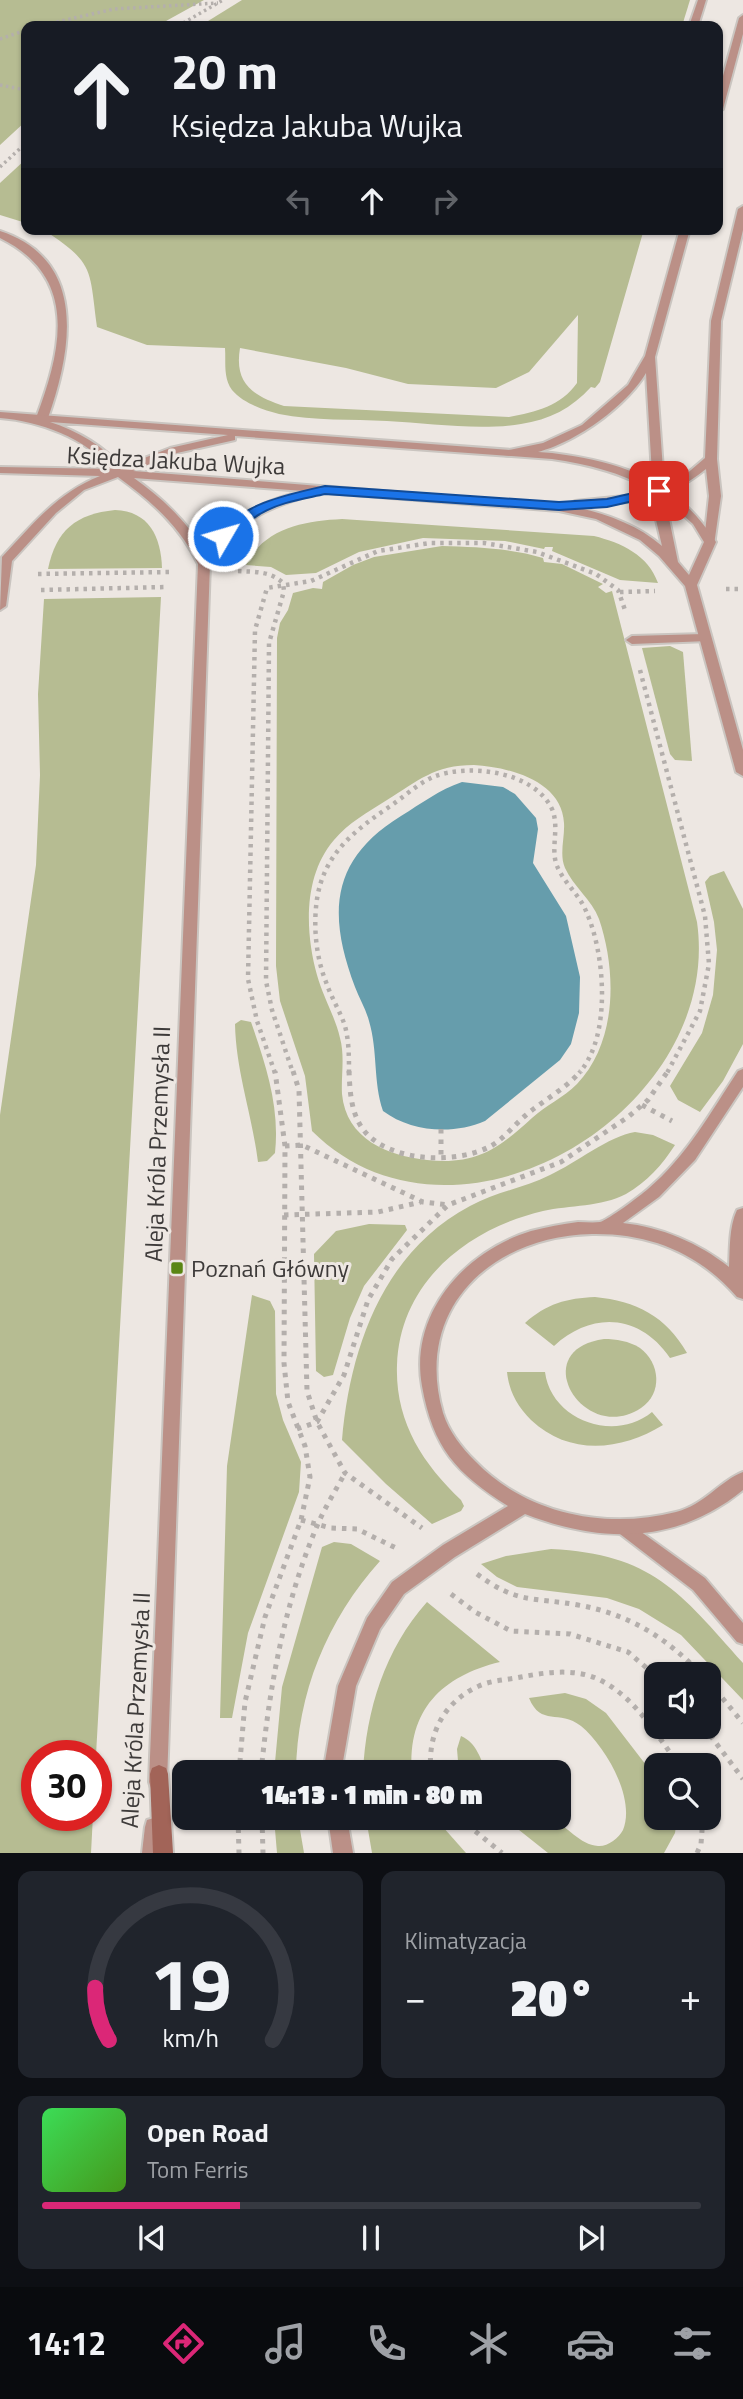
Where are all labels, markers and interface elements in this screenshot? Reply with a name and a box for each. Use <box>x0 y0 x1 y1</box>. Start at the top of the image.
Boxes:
text: 20 m <box>171 33 278 108</box>
icon: ahead <box>56 49 147 140</box>
text: Księdza Jakuba Wujka <box>171 101 463 149</box>
icon: left <box>280 182 318 220</box>
icon: ahead <box>353 182 391 220</box>
icon: right <box>426 182 464 220</box>
street label: Księdza Jakuba Wujka <box>66 436 286 484</box>
pin <box>629 461 689 521</box>
icon: arrive <box>640 472 678 510</box>
position arrow <box>186 499 260 573</box>
street label: Aleja Króla Przemysła II <box>135 1025 179 1263</box>
place label: Poznań Główny <box>191 1250 350 1286</box>
marker: Poznań Główny <box>169 1260 185 1276</box>
street label: Aleja Króla Przemysła II <box>111 1591 159 1829</box>
map controls <box>644 1662 721 1830</box>
button: sound <box>644 1662 721 1739</box>
speed limit sign: 30 <box>21 1740 112 1831</box>
button: search <box>644 1753 721 1830</box>
text: 14:13 · 1 min · 80 m <box>261 1775 483 1814</box>
text: Klimatyzacja <box>405 1923 526 1958</box>
text: 19 <box>149 1929 231 2039</box>
text: 20° <box>510 1957 596 2036</box>
text: − <box>405 1968 426 2026</box>
text: + <box>680 1968 701 2026</box>
text: km/h <box>162 2019 219 2057</box>
text: Open Road <box>147 2113 269 2152</box>
text: Tom Ferris <box>147 2152 248 2187</box>
icon: previous <box>133 2219 171 2257</box>
icon: pause <box>352 2219 390 2257</box>
icon: next <box>572 2219 610 2257</box>
text: 14:12 <box>26 2319 106 2367</box>
icon: directions <box>159 2319 208 2368</box>
icon: music <box>261 2319 310 2368</box>
icon: phone <box>362 2319 411 2368</box>
icon: climate <box>464 2319 513 2368</box>
icon: car <box>566 2319 615 2368</box>
icon: filters <box>668 2319 717 2368</box>

